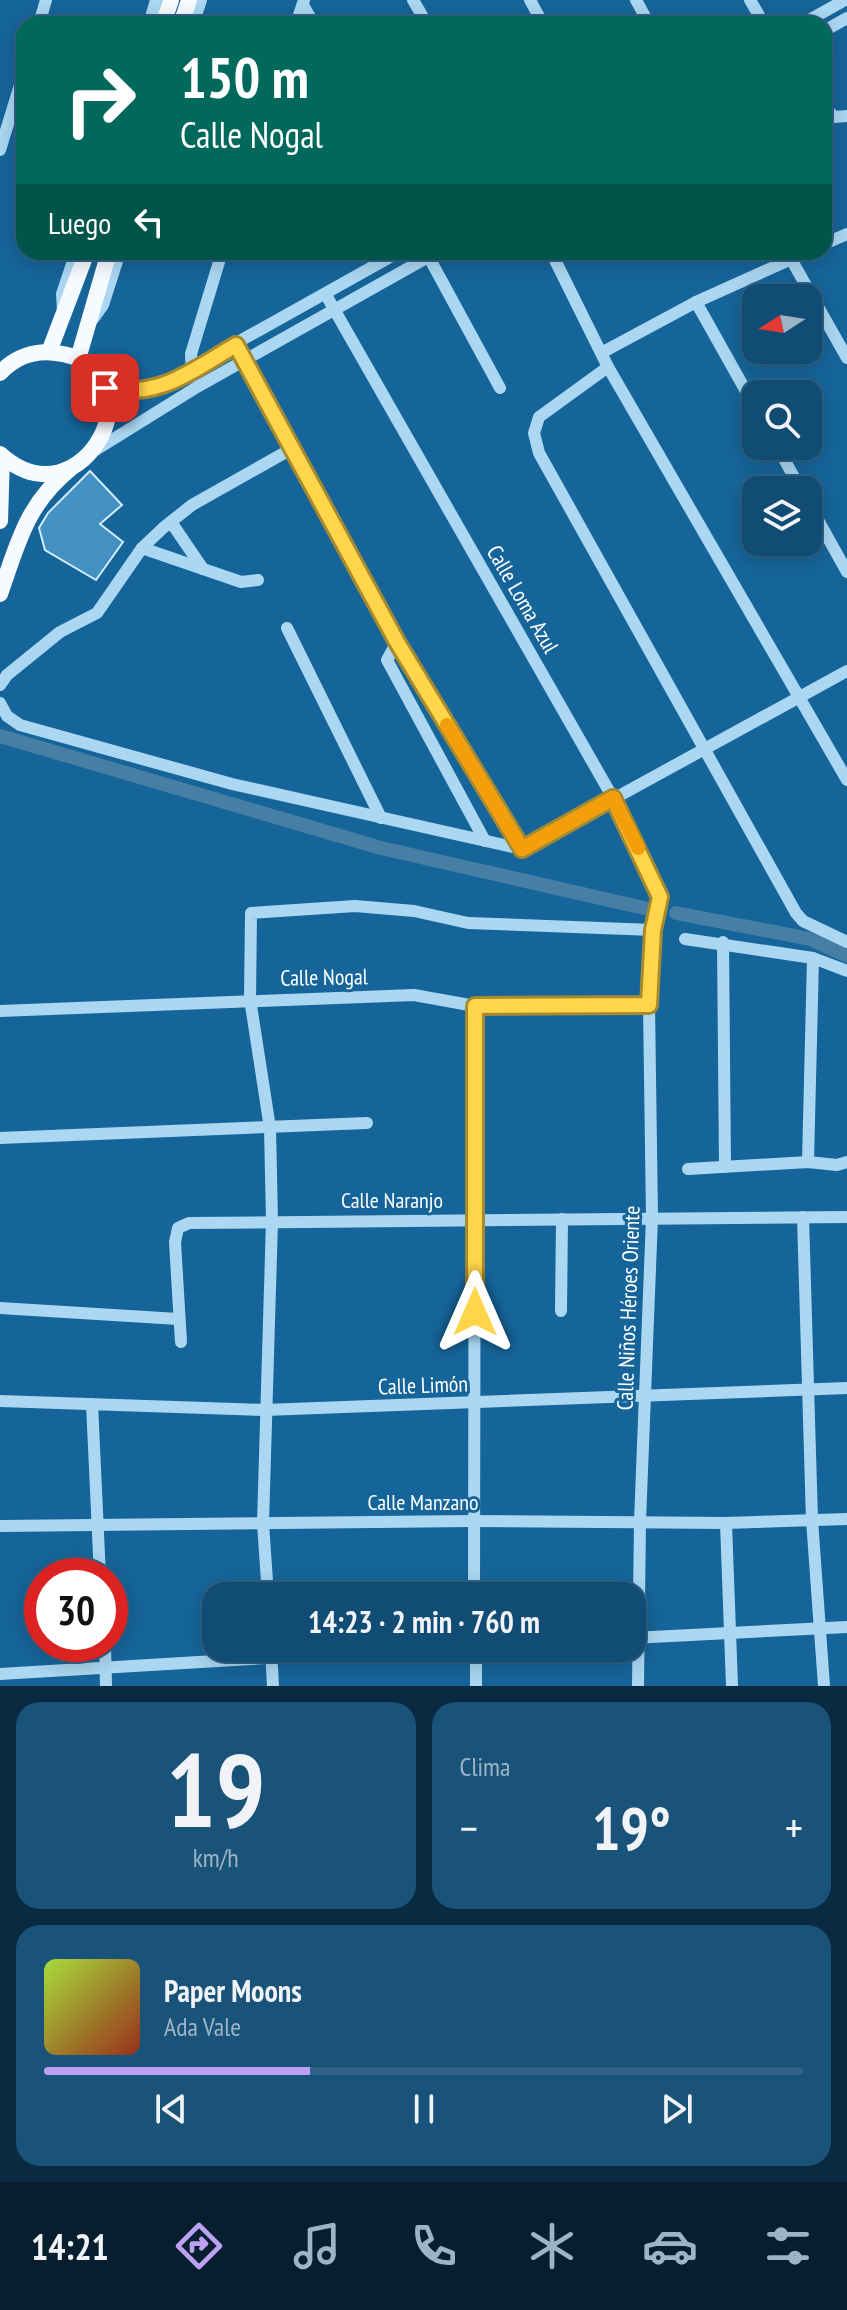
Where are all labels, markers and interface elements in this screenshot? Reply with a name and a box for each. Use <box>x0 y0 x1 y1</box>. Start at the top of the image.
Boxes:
text: 150 m <box>180 41 309 113</box>
icon: right <box>48 48 152 152</box>
text: Calle Nogal <box>180 111 323 158</box>
icon: left <box>127 200 171 244</box>
text: Luego <box>48 203 111 242</box>
north arrow <box>742 284 822 364</box>
map controls <box>742 284 822 556</box>
pin <box>71 354 139 422</box>
icon: arrive <box>83 366 127 410</box>
button: search <box>742 380 822 460</box>
button: layers <box>742 476 822 556</box>
street label: Calle Loma Azul <box>481 540 566 659</box>
street label: Calle Nogal <box>280 962 369 992</box>
street label: Calle Naranjo <box>341 1186 443 1214</box>
street label: Calle Niños Héroes Oriente <box>610 1205 646 1411</box>
position arrow <box>433 1270 517 1354</box>
street label: Calle Limón <box>378 1369 468 1401</box>
street label: Calle Manzano <box>368 1488 478 1516</box>
speed limit sign: 30 <box>24 1558 128 1662</box>
text: 14:23 · 2 min · 760 m <box>308 1602 540 1641</box>
text: 19 <box>166 1721 265 1856</box>
text: Clima <box>460 1750 510 1783</box>
text: 19° <box>592 1789 671 1867</box>
text: − <box>460 1799 478 1856</box>
text: + <box>785 1799 803 1856</box>
text: km/h <box>193 1841 239 1874</box>
text: Paper Moons <box>164 1971 302 2010</box>
text: Ada Vale <box>164 2010 241 2043</box>
icon: previous <box>149 2087 193 2131</box>
icon: pause <box>402 2087 446 2131</box>
icon: next <box>655 2087 699 2131</box>
icon: directions <box>171 2218 227 2274</box>
icon: music <box>289 2218 345 2274</box>
icon: phone <box>406 2218 462 2274</box>
icon: climate <box>524 2218 580 2274</box>
icon: car <box>642 2218 698 2274</box>
icon: filters <box>760 2218 816 2274</box>
text: 14:21 <box>31 2223 109 2270</box>

